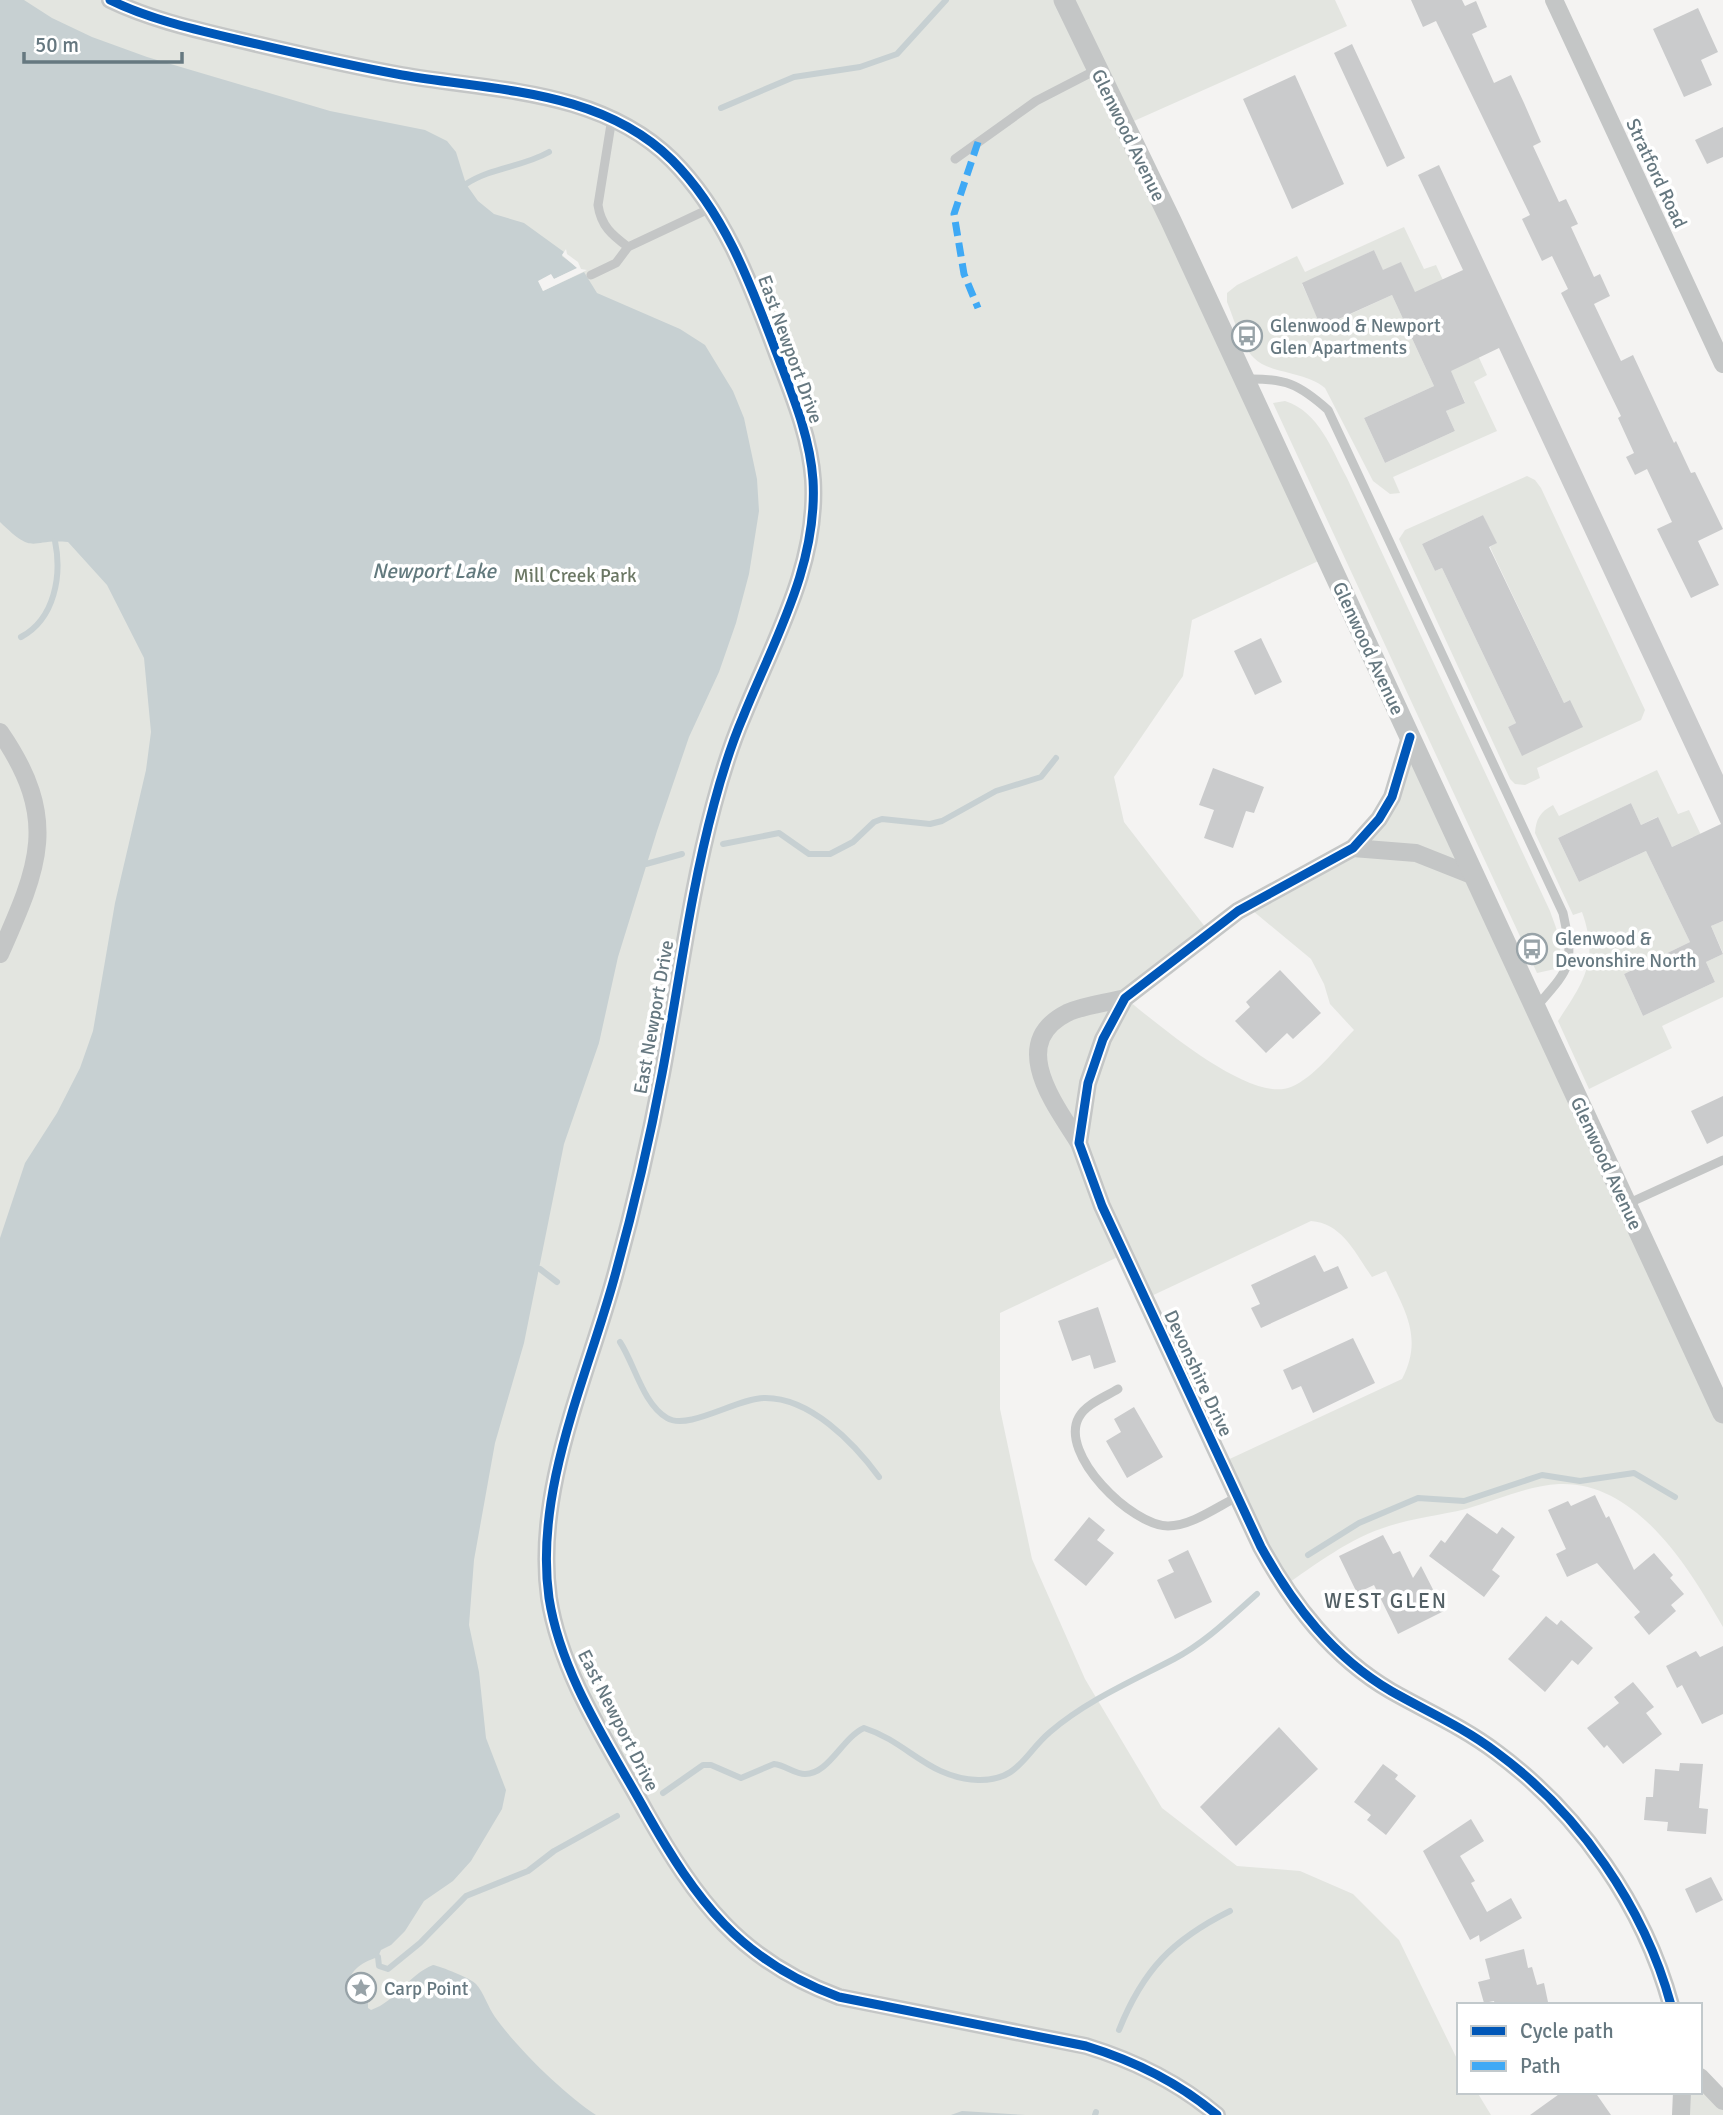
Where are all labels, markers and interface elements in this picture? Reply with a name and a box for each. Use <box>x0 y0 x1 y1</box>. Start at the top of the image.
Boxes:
scale bar <box>24 21 182 65</box>
text: 50 m <box>35 32 79 58</box>
street label: Glenwood Avenue <box>1086 65 1170 205</box>
street label: Stratford Road <box>1620 115 1692 232</box>
street label: East Newport Drive <box>752 272 828 427</box>
place label: Glenwood & Newport Glen Apartments <box>1270 314 1441 360</box>
bus stop icon: Glenwood & Newport Glen Apartments <box>1230 319 1264 353</box>
water label: Newport Lake <box>372 558 497 584</box>
park label: Mill Creek Park <box>514 564 637 588</box>
street label: Glenwood Avenue <box>1327 578 1409 719</box>
place label: Glenwood & Devonshire North <box>1555 927 1697 973</box>
bus stop icon: Glenwood & Devonshire North <box>1515 932 1549 966</box>
street label: East Newport Drive <box>629 938 679 1096</box>
street label: Glenwood Avenue <box>1565 1093 1647 1234</box>
street label: Devonshire Drive <box>1158 1306 1238 1441</box>
district label: WEST GLEN <box>1324 1588 1448 1614</box>
street label: East Newport Drive <box>572 1646 664 1795</box>
place icon: Carp Point <box>344 1971 378 2005</box>
place label: Carp Point <box>384 1977 469 2001</box>
legend <box>1457 2003 1702 2094</box>
text: Cycle path <box>1520 2018 1614 2044</box>
text: Path <box>1520 2053 1561 2079</box>

